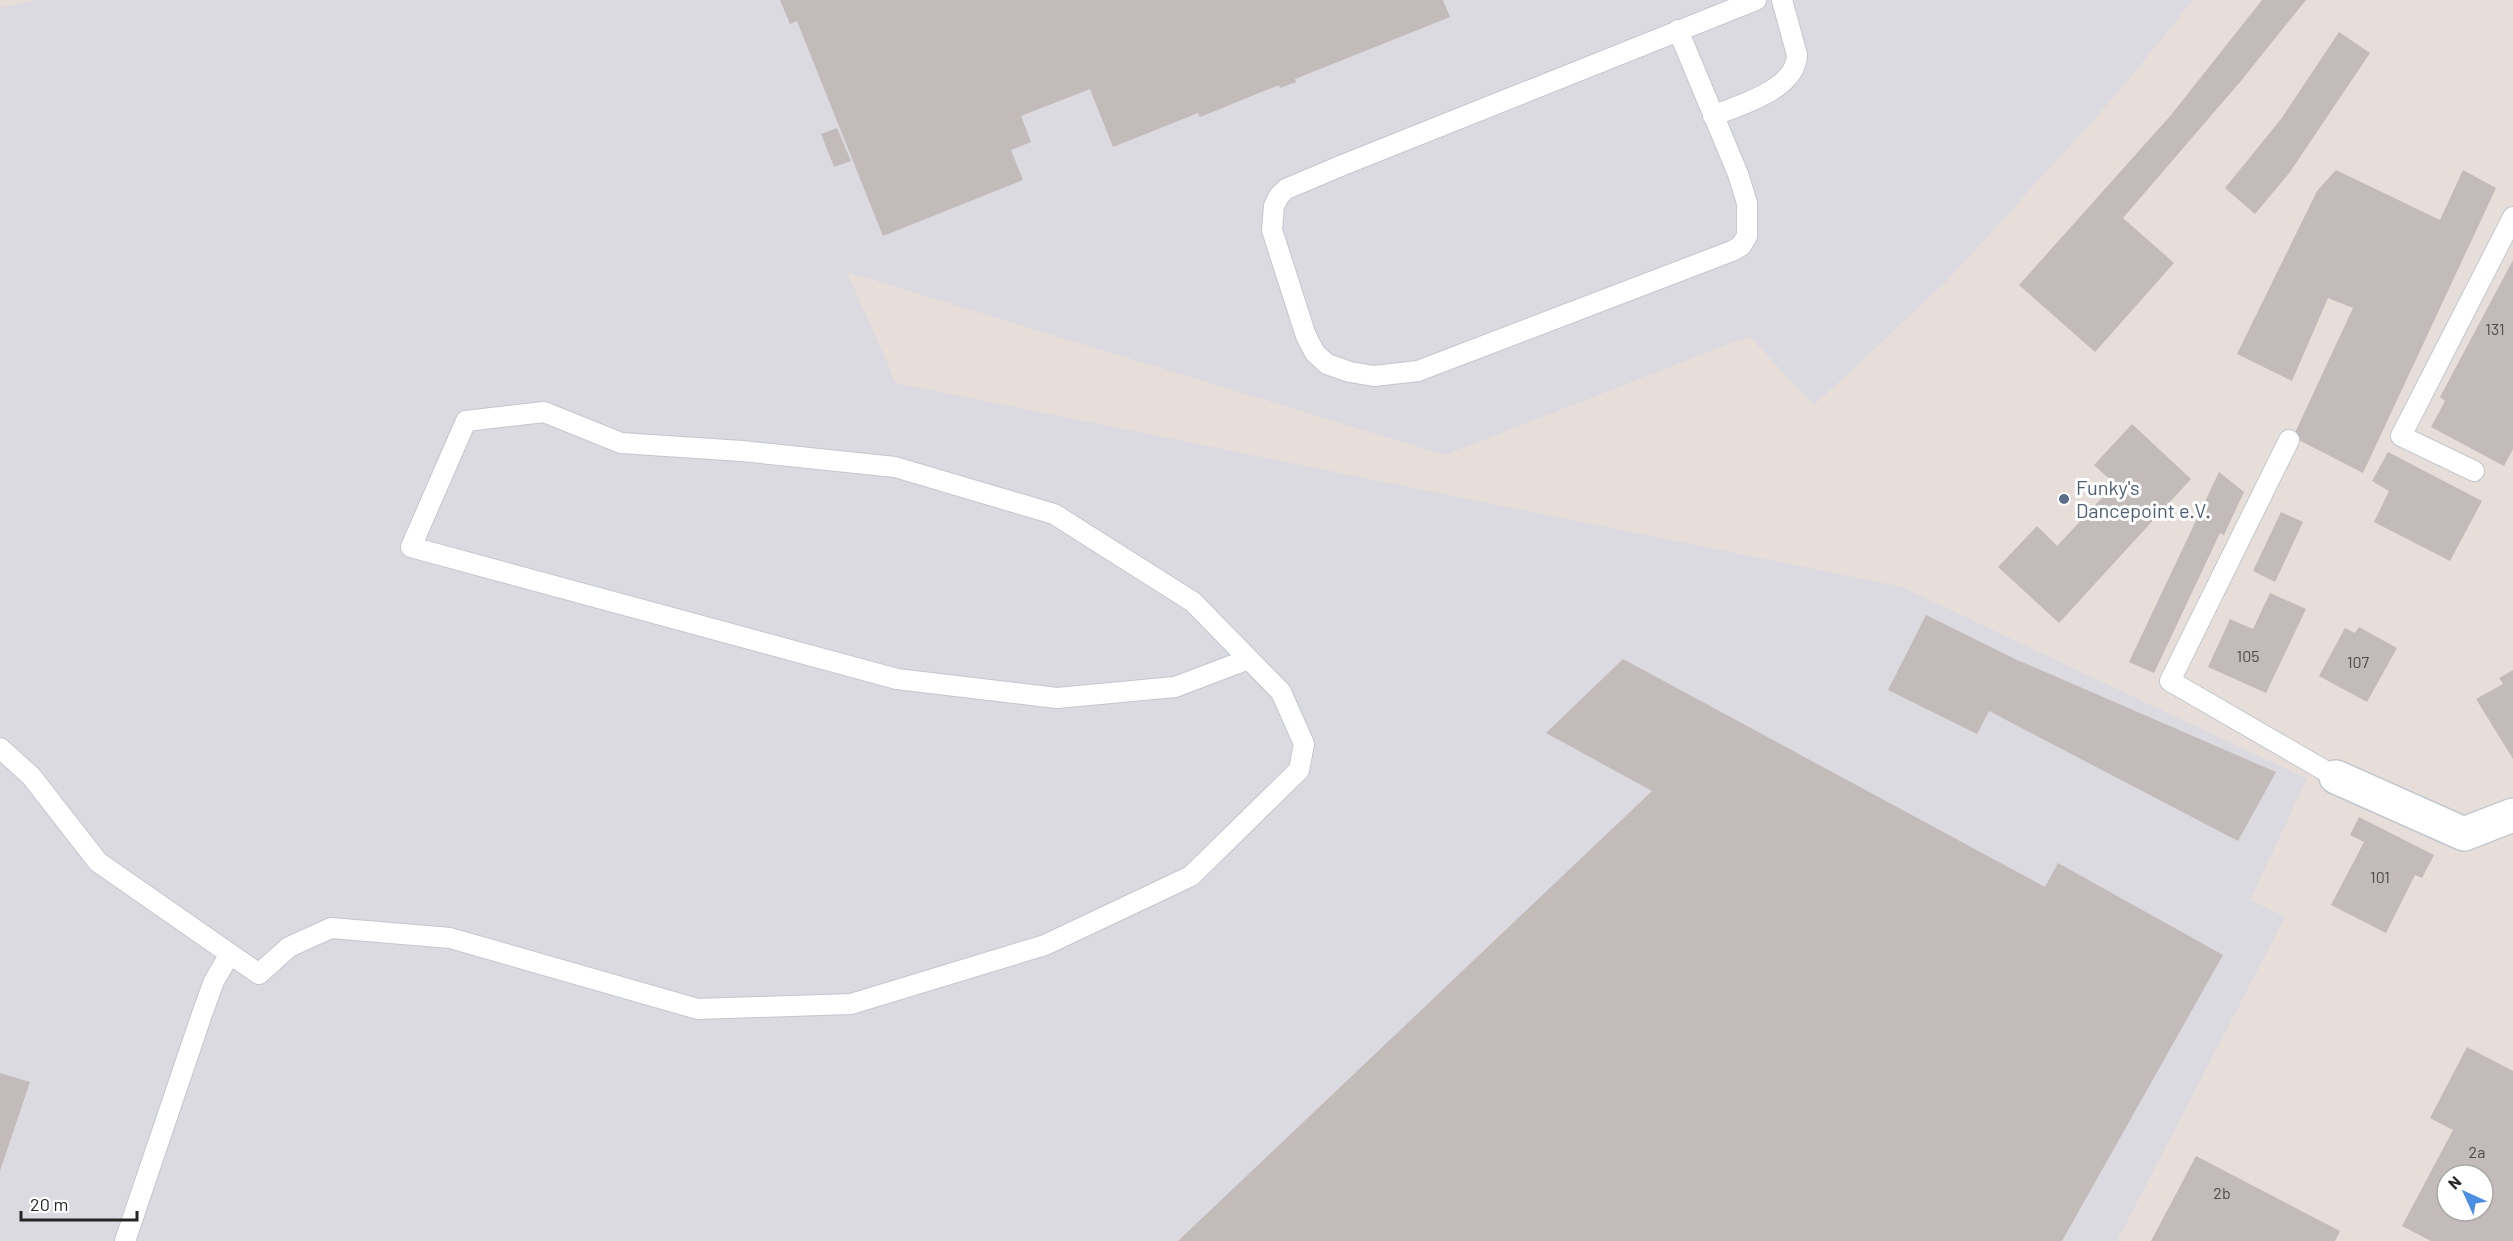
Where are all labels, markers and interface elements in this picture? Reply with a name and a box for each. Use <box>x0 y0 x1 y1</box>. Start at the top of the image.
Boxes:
house number: 131 <box>2485 319 2505 338</box>
place label: Funky's Dancepoint e.V. <box>2076 475 2211 522</box>
marker: Funky's Dancepoint e.V. <box>2057 492 2071 506</box>
house number: 105 <box>2237 646 2259 665</box>
house number: 107 <box>2347 652 2370 671</box>
house number: 101 <box>2370 867 2390 886</box>
house number: 2a <box>2469 1142 2485 1161</box>
north arrow <box>2435 1163 2495 1223</box>
text: N <box>2444 1172 2465 1193</box>
house number: 2b <box>2213 1183 2231 1202</box>
scale bar <box>21 1184 136 1222</box>
text: 20 m <box>30 1193 68 1215</box>

